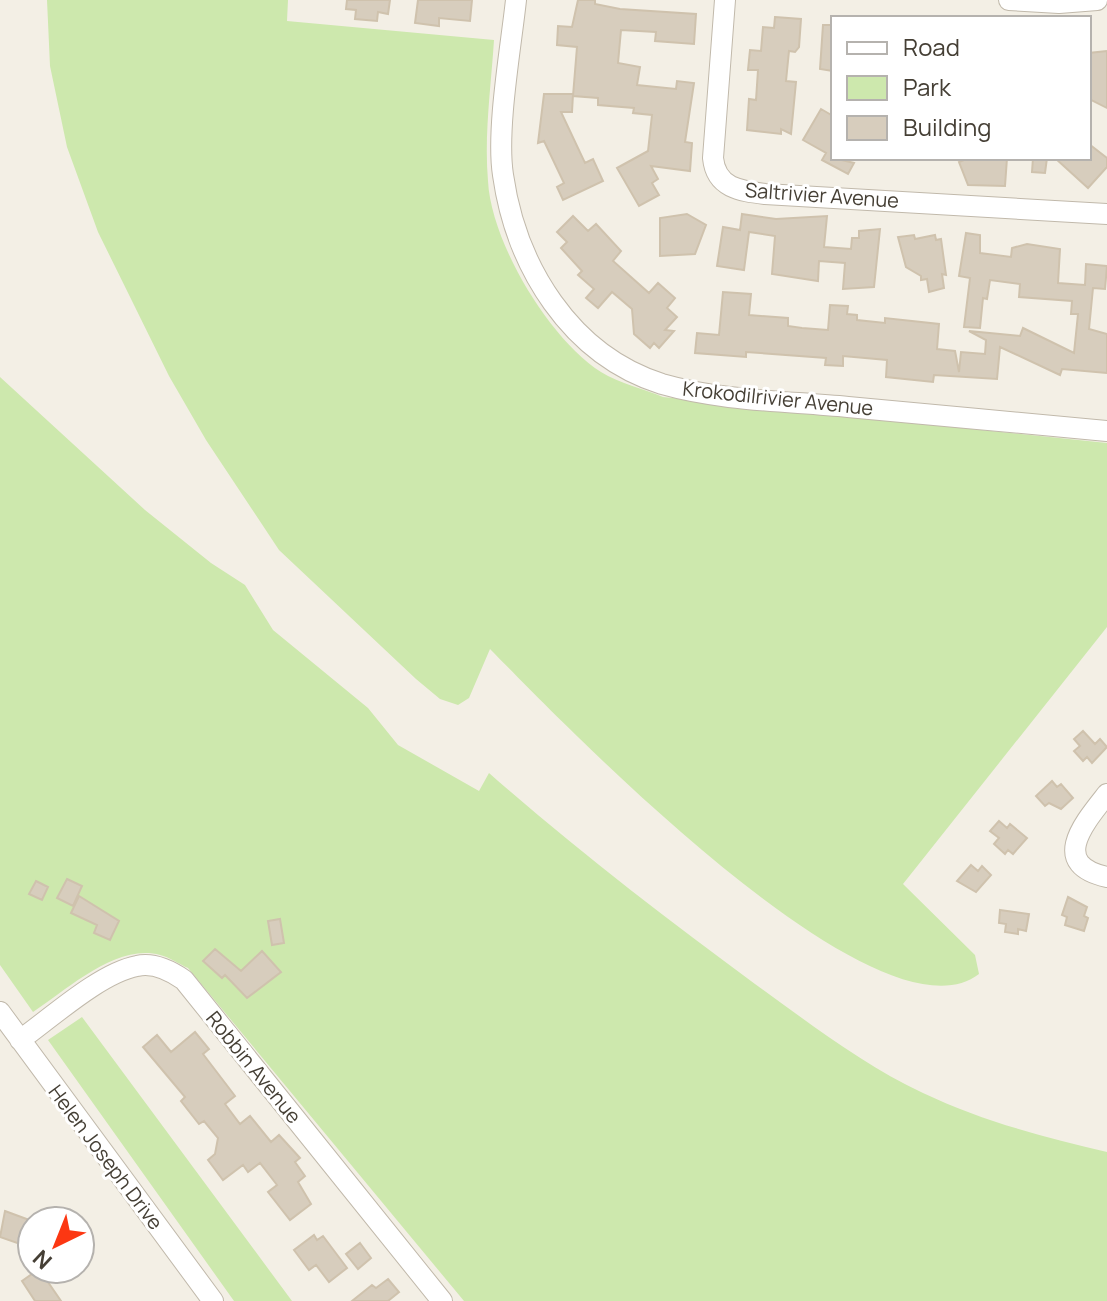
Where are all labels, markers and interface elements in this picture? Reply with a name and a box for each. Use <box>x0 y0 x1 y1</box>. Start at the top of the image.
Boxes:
legend <box>831 16 1091 160</box>
text: Road <box>903 30 960 63</box>
text: Park <box>903 70 952 103</box>
text: Building <box>903 110 991 143</box>
street label: Saltrivier Avenue <box>744 176 900 214</box>
street label: Krokodilrivier Avenue <box>681 375 875 421</box>
street label: Robbin Avenue <box>200 1005 308 1129</box>
street label: Helen Joseph Drive <box>43 1079 169 1235</box>
north arrow <box>16 1205 96 1285</box>
text: N <box>26 1243 58 1276</box>

